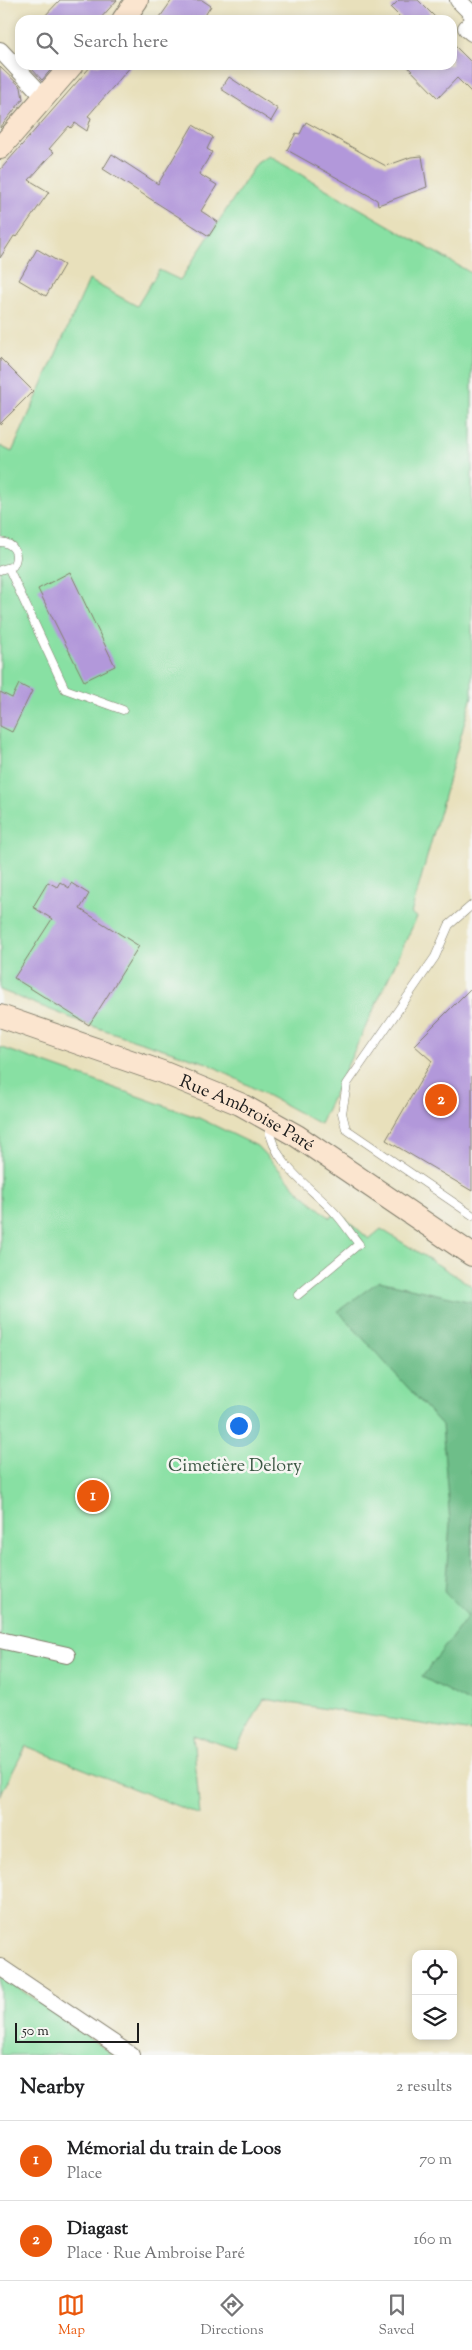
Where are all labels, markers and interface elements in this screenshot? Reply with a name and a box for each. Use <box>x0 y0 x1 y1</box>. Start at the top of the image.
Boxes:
search box <box>15 15 457 70</box>
icon: search <box>33 29 61 57</box>
text: Search here <box>73 29 168 56</box>
street label: Rue Ambroise Paré <box>175 1070 319 1159</box>
pin: 2 <box>425 1081 457 1119</box>
your location <box>226 1413 252 1439</box>
park label: Cimetière Delory <box>168 1454 302 1480</box>
pin: 1 <box>77 1477 109 1515</box>
map controls <box>412 1950 457 2040</box>
button: locate <box>412 1950 457 1995</box>
button: layers <box>412 1995 457 2040</box>
scale bar <box>15 2020 139 2043</box>
text: 50 m <box>22 2022 49 2042</box>
text: Nearby <box>20 2073 85 2103</box>
text: 2 results <box>396 2076 452 2099</box>
text: Mémorial du train de Loos <box>67 2136 281 2163</box>
text: 1 <box>33 2149 39 2172</box>
text: 70 m <box>419 2149 452 2172</box>
text: Place <box>67 2163 102 2186</box>
text: Diagast <box>67 2216 128 2243</box>
text: 2 <box>32 2229 40 2252</box>
text: 160 m <box>414 2229 452 2252</box>
text: Place · Rue Ambroise Paré <box>67 2243 245 2266</box>
tab: Map <box>57 2291 85 2341</box>
tab: Directions <box>200 2291 264 2341</box>
tab: Saved <box>379 2291 414 2341</box>

